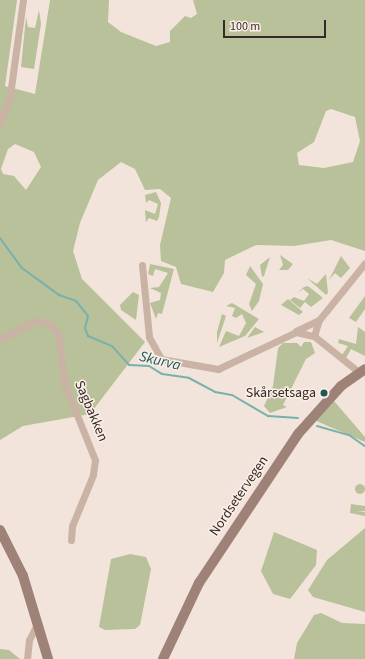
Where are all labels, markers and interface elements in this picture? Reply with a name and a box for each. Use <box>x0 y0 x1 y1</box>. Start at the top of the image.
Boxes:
scale bar <box>225 12 328 38</box>
text: 100 m <box>230 18 260 35</box>
water label: Skurva <box>137 347 183 375</box>
street label: Sagbakken <box>71 378 111 444</box>
place label: Skårsetsaga <box>246 385 316 401</box>
marker: Skårsetsaga <box>319 388 329 398</box>
street label: Nordsetervegen <box>206 453 272 539</box>

